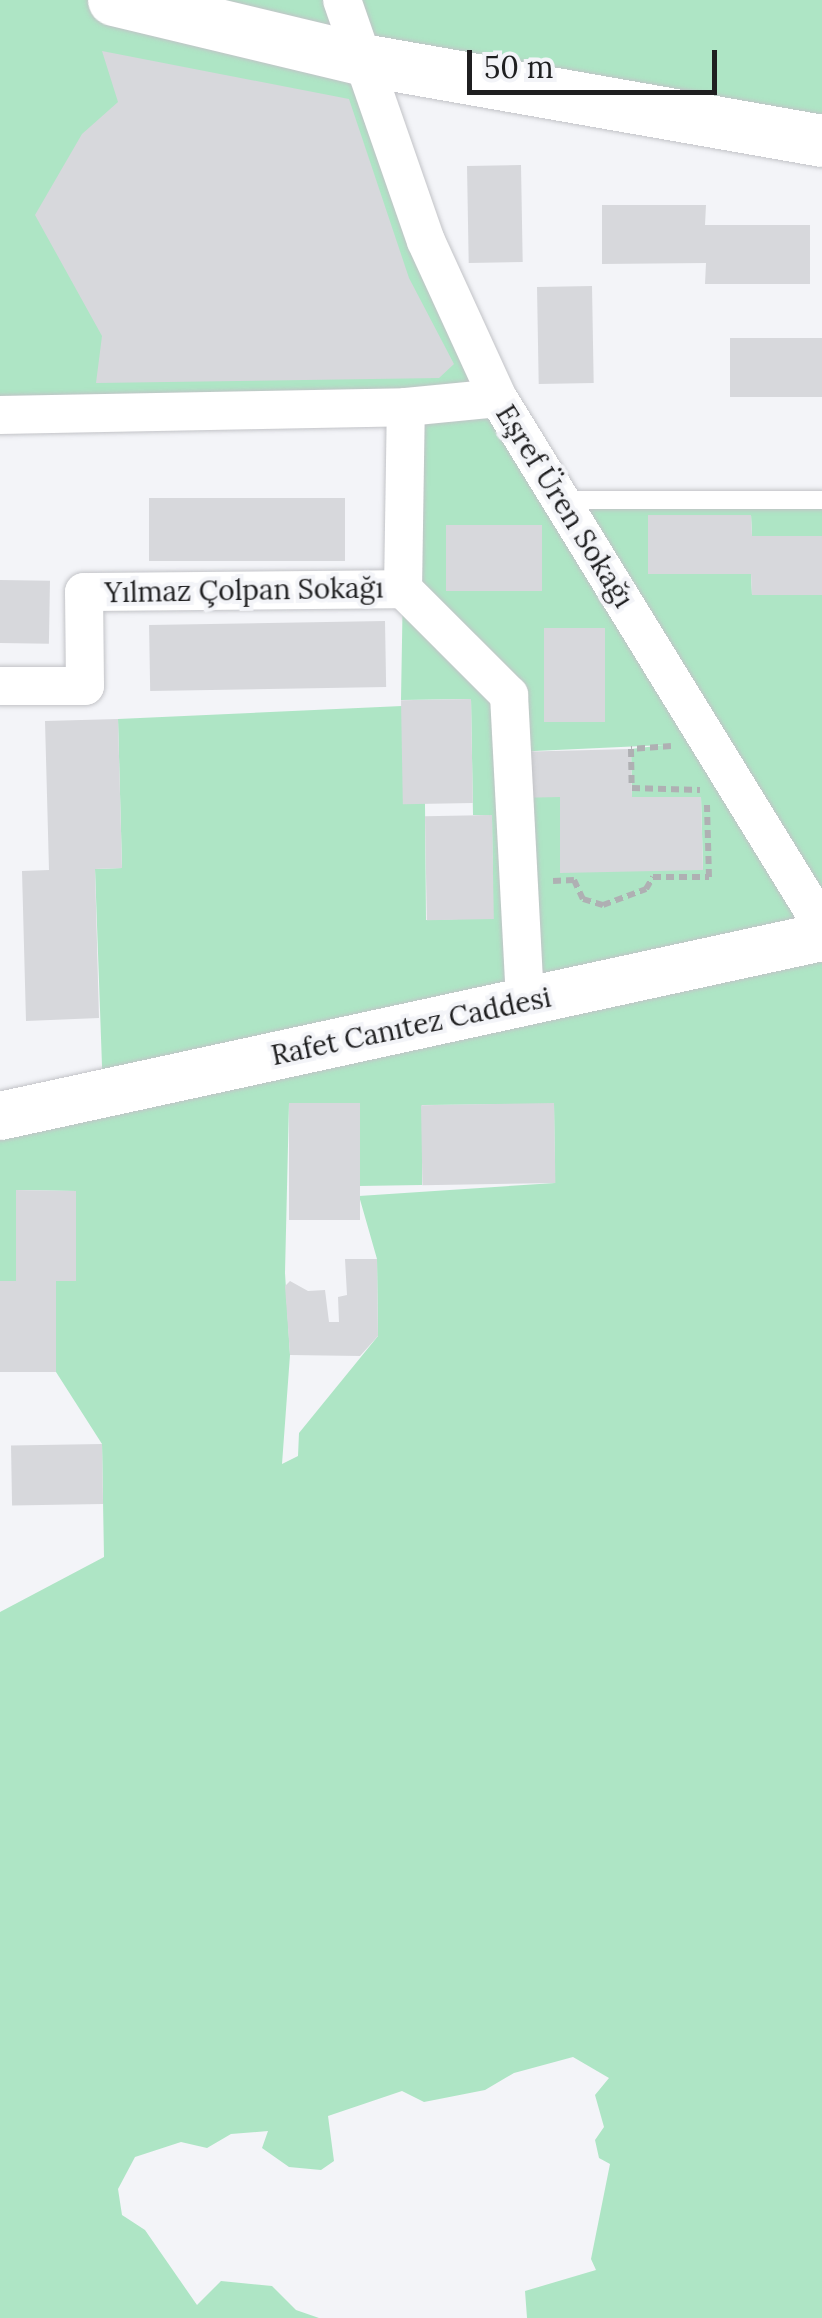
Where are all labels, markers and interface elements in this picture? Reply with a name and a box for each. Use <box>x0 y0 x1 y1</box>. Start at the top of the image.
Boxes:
scale bar <box>472 30 722 92</box>
text: 50 m <box>484 48 554 86</box>
street label: Eşref Üren Sokağı <box>489 398 641 614</box>
street label: Yılmaz Çolpan Sokağı <box>104 571 384 609</box>
street label: Rafet Canıtez Caddesi <box>268 980 554 1072</box>

